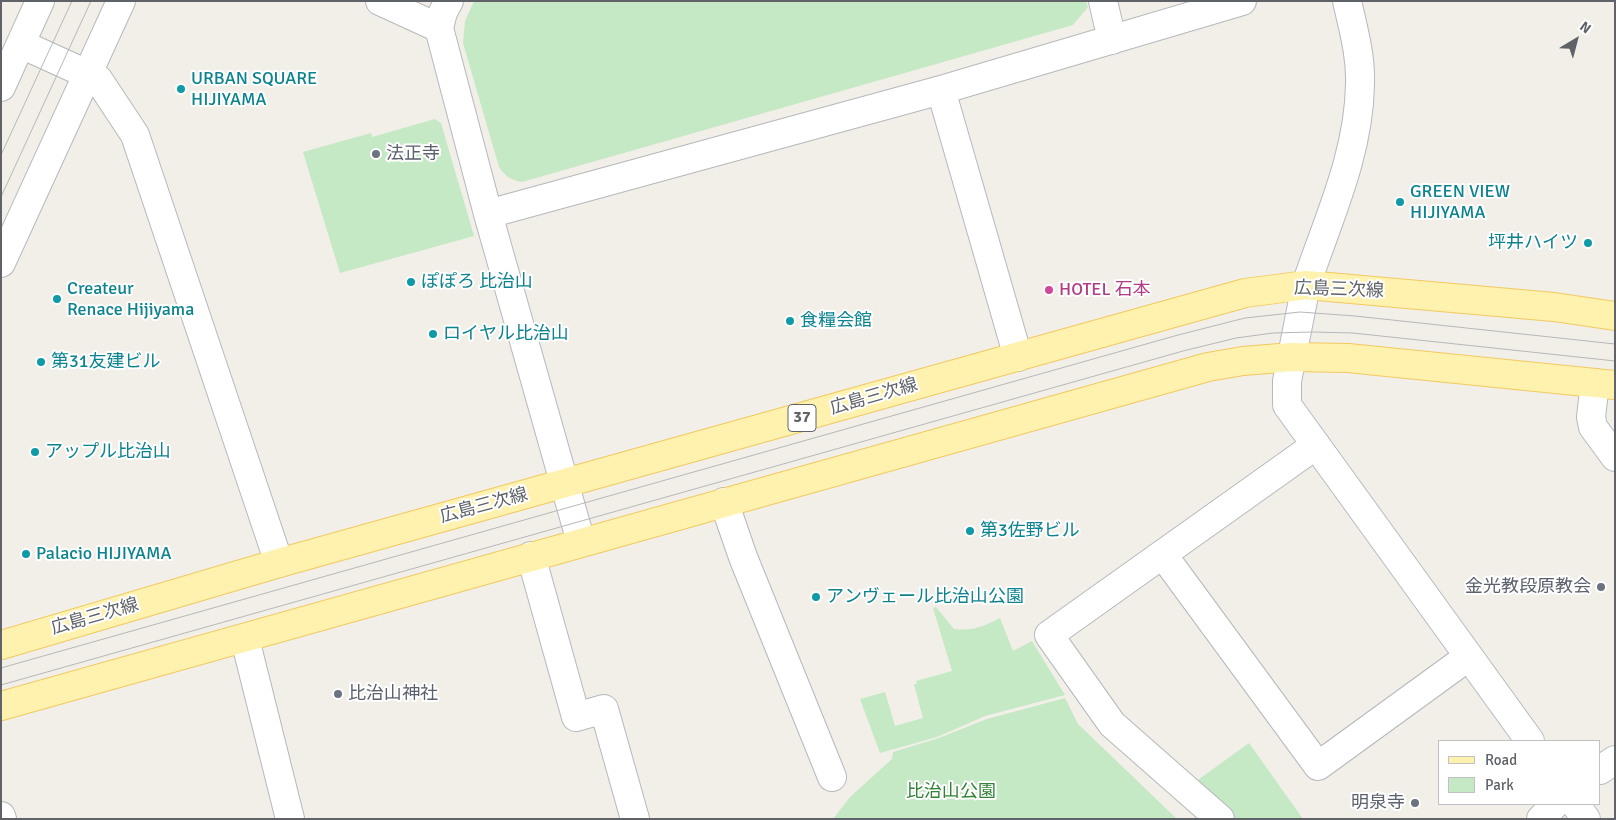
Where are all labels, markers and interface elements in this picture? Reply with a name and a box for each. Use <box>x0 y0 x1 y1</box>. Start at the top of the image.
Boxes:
north arrow <box>1551 15 1601 65</box>
text: N <box>1576 18 1594 37</box>
place label: URBAN SQUARE HIJIYAMA <box>191 68 317 110</box>
marker: URBAN SQUARE HIJIYAMA <box>175 83 187 95</box>
place label: 法正寺 <box>386 143 440 165</box>
marker: 法正寺 <box>370 148 382 160</box>
place label: GREEN VIEW HIJIYAMA <box>1410 181 1510 223</box>
marker: GREEN VIEW HIJIYAMA <box>1394 196 1406 208</box>
place label: 坪井ハイツ <box>1488 232 1578 254</box>
marker: 坪井ハイツ <box>1582 237 1594 249</box>
place label: ぽぽろ 比治山 <box>421 271 533 293</box>
marker: ぽぽろ 比治山 <box>405 276 417 288</box>
place label: Createur Renace Hijiyama <box>67 278 194 320</box>
street label: 広島三次線 <box>1294 278 1384 302</box>
place label: HOTEL 石本 <box>1059 279 1151 301</box>
marker: HOTEL 石本 <box>1043 284 1055 296</box>
marker: Createur Renace Hijiyama <box>51 293 63 305</box>
place label: 食糧会館 <box>800 310 872 332</box>
marker: 食糧会館 <box>784 315 796 327</box>
place label: ロイヤル比治山 <box>443 323 569 345</box>
marker: ロイヤル比治山 <box>427 328 439 340</box>
place label: 第31友建ビル <box>51 351 160 373</box>
marker: 第31友建ビル <box>35 356 47 368</box>
street label: 広島三次線 <box>828 374 920 420</box>
road number: 37 <box>788 404 816 432</box>
place label: アップル比治山 <box>45 441 171 463</box>
marker: アップル比治山 <box>29 446 41 458</box>
street label: 広島三次線 <box>438 484 530 528</box>
place label: 第3佐野ビル <box>980 520 1080 542</box>
marker: 第3佐野ビル <box>964 525 976 537</box>
place label: Palacio HIJIYAMA <box>36 543 172 565</box>
marker: Palacio HIJIYAMA <box>20 548 32 560</box>
place label: 金光教段原教会 <box>1465 576 1591 598</box>
marker: 金光教段原教会 <box>1595 581 1607 593</box>
place label: アンヴェール比治山公園 <box>826 586 1024 608</box>
marker: アンヴェール比治山公園 <box>810 591 822 603</box>
street label: 広島三次線 <box>49 594 141 640</box>
place label: 比治山神社 <box>348 683 438 705</box>
marker: 比治山神社 <box>332 688 344 700</box>
legend <box>1438 740 1601 805</box>
text: Road <box>1485 751 1517 769</box>
text: Park <box>1485 776 1514 794</box>
park label: 比治山公園 <box>906 781 996 803</box>
place label: 明泉寺 <box>1351 792 1405 814</box>
marker: 明泉寺 <box>1409 797 1421 809</box>

